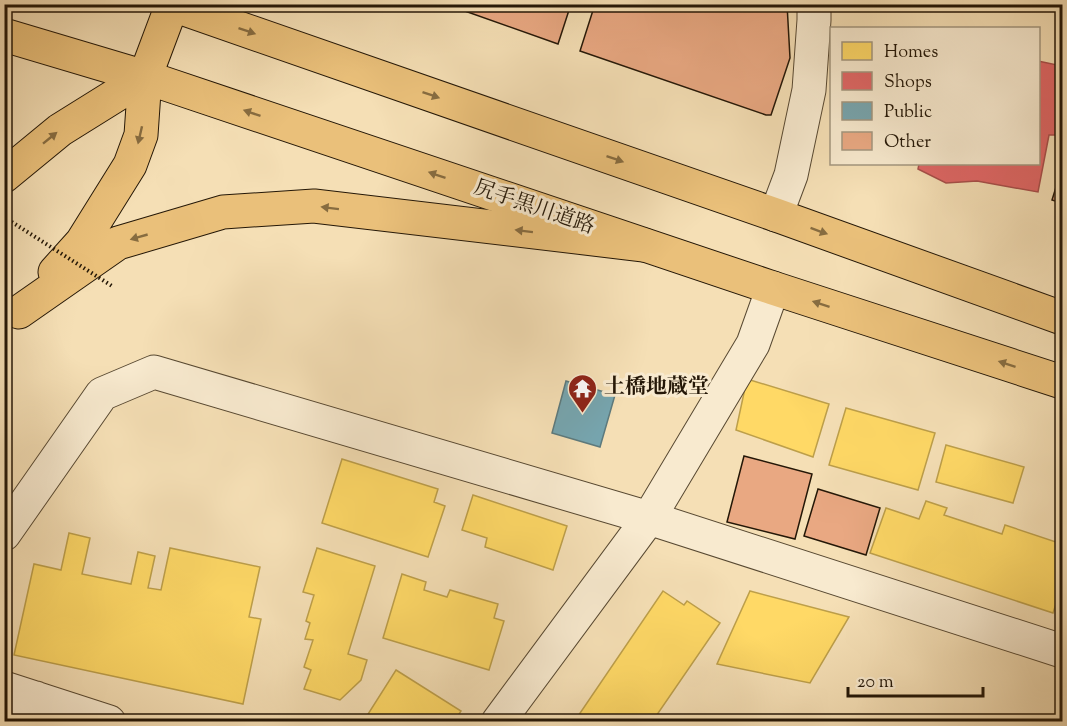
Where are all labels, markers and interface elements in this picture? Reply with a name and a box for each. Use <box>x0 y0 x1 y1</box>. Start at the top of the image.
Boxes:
one-way arrow <box>238 27 256 37</box>
legend <box>830 27 1040 165</box>
text: Homes <box>884 40 938 66</box>
text: Shops <box>884 70 932 96</box>
one-way arrow <box>422 91 440 101</box>
text: Public <box>884 100 932 126</box>
one-way arrow <box>243 107 261 117</box>
one-way arrow <box>134 126 144 144</box>
text: Other <box>884 130 931 156</box>
one-way arrow <box>42 132 58 145</box>
one-way arrow <box>606 155 624 165</box>
one-way arrow <box>428 170 446 179</box>
street label: 尻手黒川道路 <box>470 173 598 243</box>
one-way arrow <box>320 203 339 213</box>
one-way arrow <box>514 226 533 235</box>
one-way arrow <box>810 226 828 236</box>
one-way arrow <box>130 233 148 242</box>
one-way arrow <box>812 299 830 308</box>
one-way arrow <box>998 358 1016 368</box>
temple icon: 土橋地蔵堂 <box>567 372 599 414</box>
place label: 土橋地蔵堂 <box>604 373 709 403</box>
scale bar <box>848 660 983 698</box>
text: 20 m <box>857 670 894 696</box>

